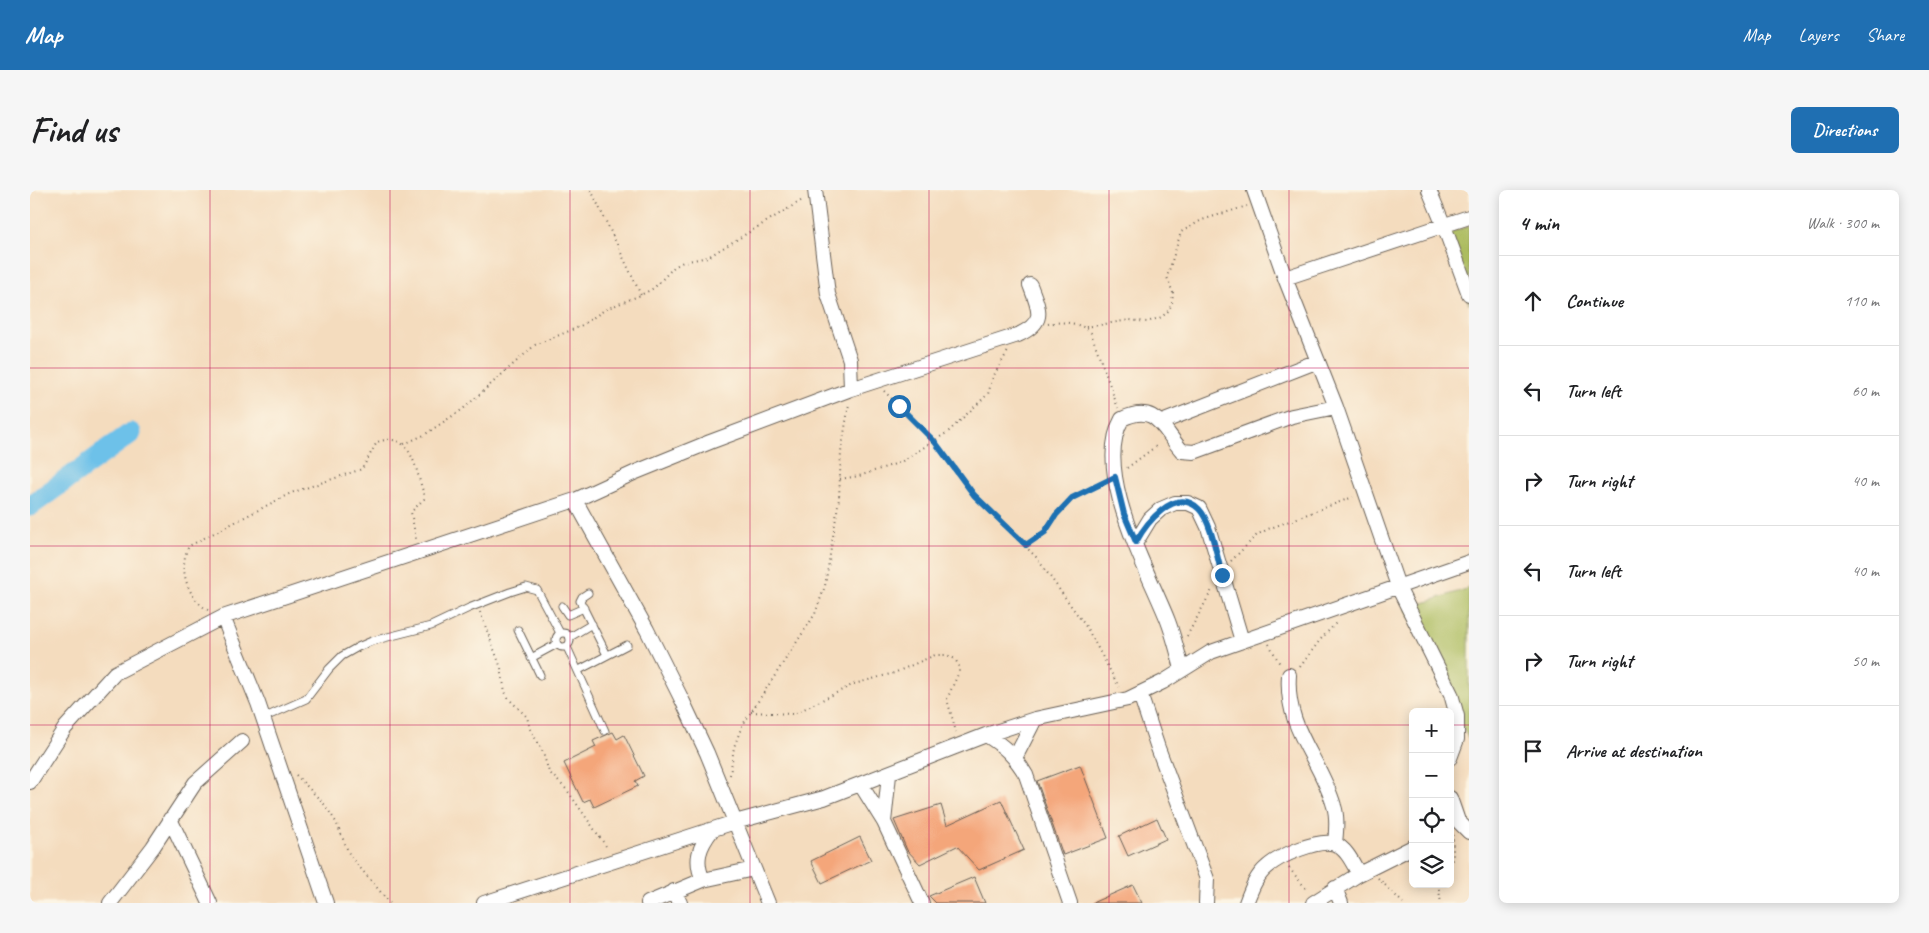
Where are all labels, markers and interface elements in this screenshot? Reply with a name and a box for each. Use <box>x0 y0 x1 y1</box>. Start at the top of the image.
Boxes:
text: Map <box>25 20 62 50</box>
text: Map <box>1743 24 1771 46</box>
text: Layers <box>1799 24 1838 46</box>
text: Share <box>1866 24 1904 46</box>
button: Directions <box>1791 107 1899 153</box>
text: Find us <box>30 108 117 153</box>
text: 4 min <box>1519 210 1559 236</box>
text: Walk · 300 m <box>1807 213 1879 233</box>
icon: ahead <box>1519 287 1547 315</box>
text: Continue <box>1566 289 1623 313</box>
text: 110 m <box>1845 291 1879 311</box>
icon: left <box>1519 377 1547 405</box>
text: Turn left <box>1566 379 1621 403</box>
text: 60 m <box>1852 381 1879 401</box>
route start <box>888 395 911 418</box>
icon: right <box>1519 467 1547 495</box>
text: Turn right <box>1566 469 1633 493</box>
text: 40 m <box>1852 471 1879 491</box>
icon: left <box>1519 557 1547 585</box>
text: Turn left <box>1566 559 1621 583</box>
text: 40 m <box>1852 561 1879 581</box>
route end <box>1211 564 1234 587</box>
icon: right <box>1519 647 1547 675</box>
text: Turn right <box>1566 649 1633 673</box>
text: 50 m <box>1852 651 1879 671</box>
map controls <box>1409 708 1454 888</box>
button: + <box>1409 708 1454 753</box>
icon: arrive <box>1519 737 1547 765</box>
text: Arrive at destination <box>1566 739 1702 763</box>
button: − <box>1409 753 1454 798</box>
button: locate <box>1409 798 1454 843</box>
button: layers <box>1409 843 1454 888</box>

